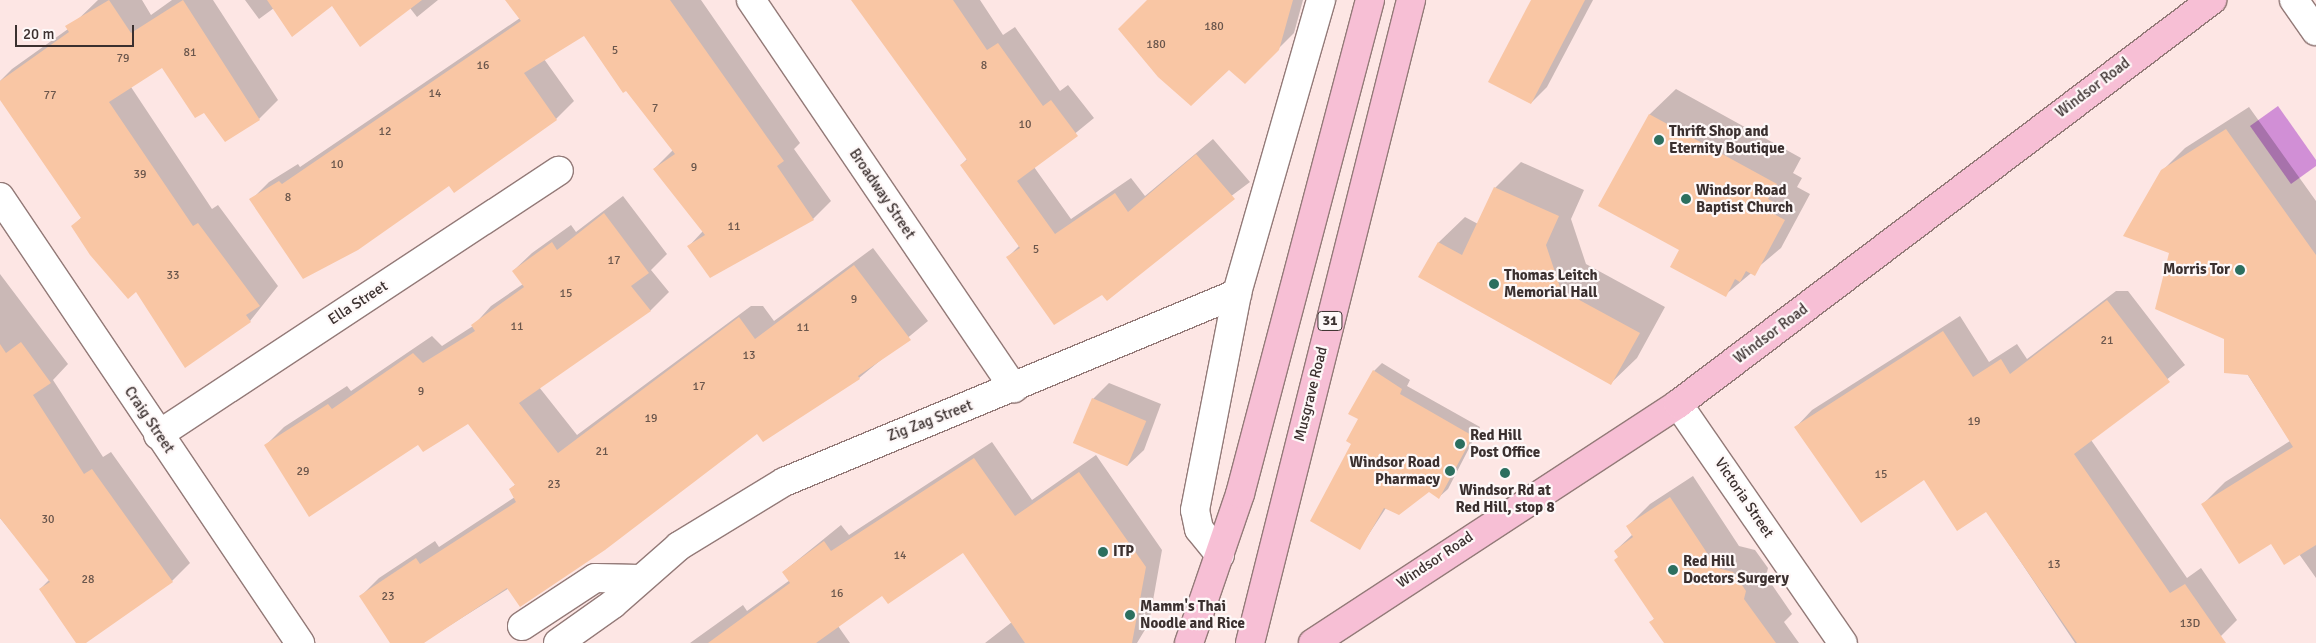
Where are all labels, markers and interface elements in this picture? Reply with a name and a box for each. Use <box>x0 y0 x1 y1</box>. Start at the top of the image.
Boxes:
scale bar <box>18 15 136 47</box>
house number: 180 <box>1204 20 1224 34</box>
text: 20 m <box>23 25 54 43</box>
house number: 180 <box>1146 38 1166 52</box>
house number: 5 <box>612 44 618 58</box>
house number: 81 <box>184 46 196 60</box>
house number: 79 <box>117 52 129 66</box>
street label: Windsor Road <box>2052 54 2134 122</box>
house number: 16 <box>477 59 489 73</box>
house number: 8 <box>981 59 987 73</box>
house number: 14 <box>429 87 441 101</box>
house number: 77 <box>44 89 56 103</box>
house number: 7 <box>652 102 658 116</box>
house number: 10 <box>1019 118 1031 132</box>
place label: Thrift Shop and Eternity Boutique <box>1669 122 1785 157</box>
house number: 12 <box>379 125 391 139</box>
marker: Thrift Shop and Eternity Boutique <box>1653 134 1665 146</box>
street label: Broadway Street <box>845 145 919 243</box>
house number: 10 <box>331 158 343 172</box>
house number: 9 <box>691 161 697 175</box>
house number: 39 <box>134 168 146 182</box>
place label: Windsor Road Baptist Church <box>1696 181 1793 216</box>
house number: 8 <box>285 191 291 205</box>
marker: Windsor Road Baptist Church <box>1680 193 1692 205</box>
house number: 11 <box>728 220 740 234</box>
house number: 5 <box>1033 243 1039 257</box>
house number: 17 <box>608 254 620 268</box>
place label: Morris Tor <box>2163 261 2230 279</box>
marker: Morris Tor <box>2234 264 2246 276</box>
place label: Thomas Leitch Memorial Hall <box>1504 266 1598 301</box>
house number: 33 <box>167 269 179 283</box>
street label: Ella Street <box>325 277 391 329</box>
marker: Thomas Leitch Memorial Hall <box>1488 278 1500 290</box>
house number: 15 <box>560 287 572 301</box>
house number: 9 <box>851 293 857 307</box>
street label: Windsor Road <box>1730 300 1812 368</box>
road number: 31 <box>1316 310 1344 332</box>
house number: 11 <box>511 320 523 334</box>
house number: 11 <box>797 321 809 335</box>
house number: 21 <box>2101 334 2113 348</box>
street label: Musgrave Road <box>1291 345 1331 443</box>
house number: 13 <box>743 349 755 363</box>
house number: 17 <box>693 380 705 394</box>
street label: Craig Street <box>120 383 178 457</box>
house number: 9 <box>418 385 424 399</box>
street label: Zig Zag Street <box>885 397 975 445</box>
house number: 19 <box>645 412 657 426</box>
house number: 19 <box>1968 415 1980 429</box>
place label: Red Hill Post Office <box>1470 426 1540 461</box>
marker: Red Hill Post Office <box>1454 438 1466 450</box>
house number: 21 <box>596 445 608 459</box>
place label: Windsor Road Pharmacy <box>1349 453 1440 488</box>
street label: Victoria Street <box>1711 455 1777 541</box>
house number: 29 <box>297 465 309 479</box>
marker: Windsor Road Pharmacy <box>1444 465 1456 477</box>
marker: Windsor Rd at Red Hill, stop 8 <box>1499 467 1511 479</box>
house number: 15 <box>1875 468 1887 482</box>
house number: 23 <box>548 478 560 492</box>
place label: Windsor Rd at Red Hill, stop 8 <box>1456 481 1554 516</box>
house number: 30 <box>42 513 54 527</box>
street label: Windsor Road <box>1393 528 1477 592</box>
place label: ITP <box>1113 543 1134 561</box>
marker: ITP <box>1097 546 1109 558</box>
house number: 14 <box>894 549 906 563</box>
place label: Red Hill Doctors Surgery <box>1683 552 1789 587</box>
house number: 13 <box>2048 558 2060 572</box>
marker: Red Hill Doctors Surgery <box>1667 564 1679 576</box>
house number: 28 <box>82 573 94 587</box>
house number: 16 <box>831 587 843 601</box>
house number: 23 <box>382 590 394 604</box>
place label: Mamm's Thai Noodle and Rice <box>1140 597 1245 632</box>
marker: Mamm's Thai Noodle and Rice <box>1124 609 1136 621</box>
house number: 13D <box>2180 617 2200 631</box>

